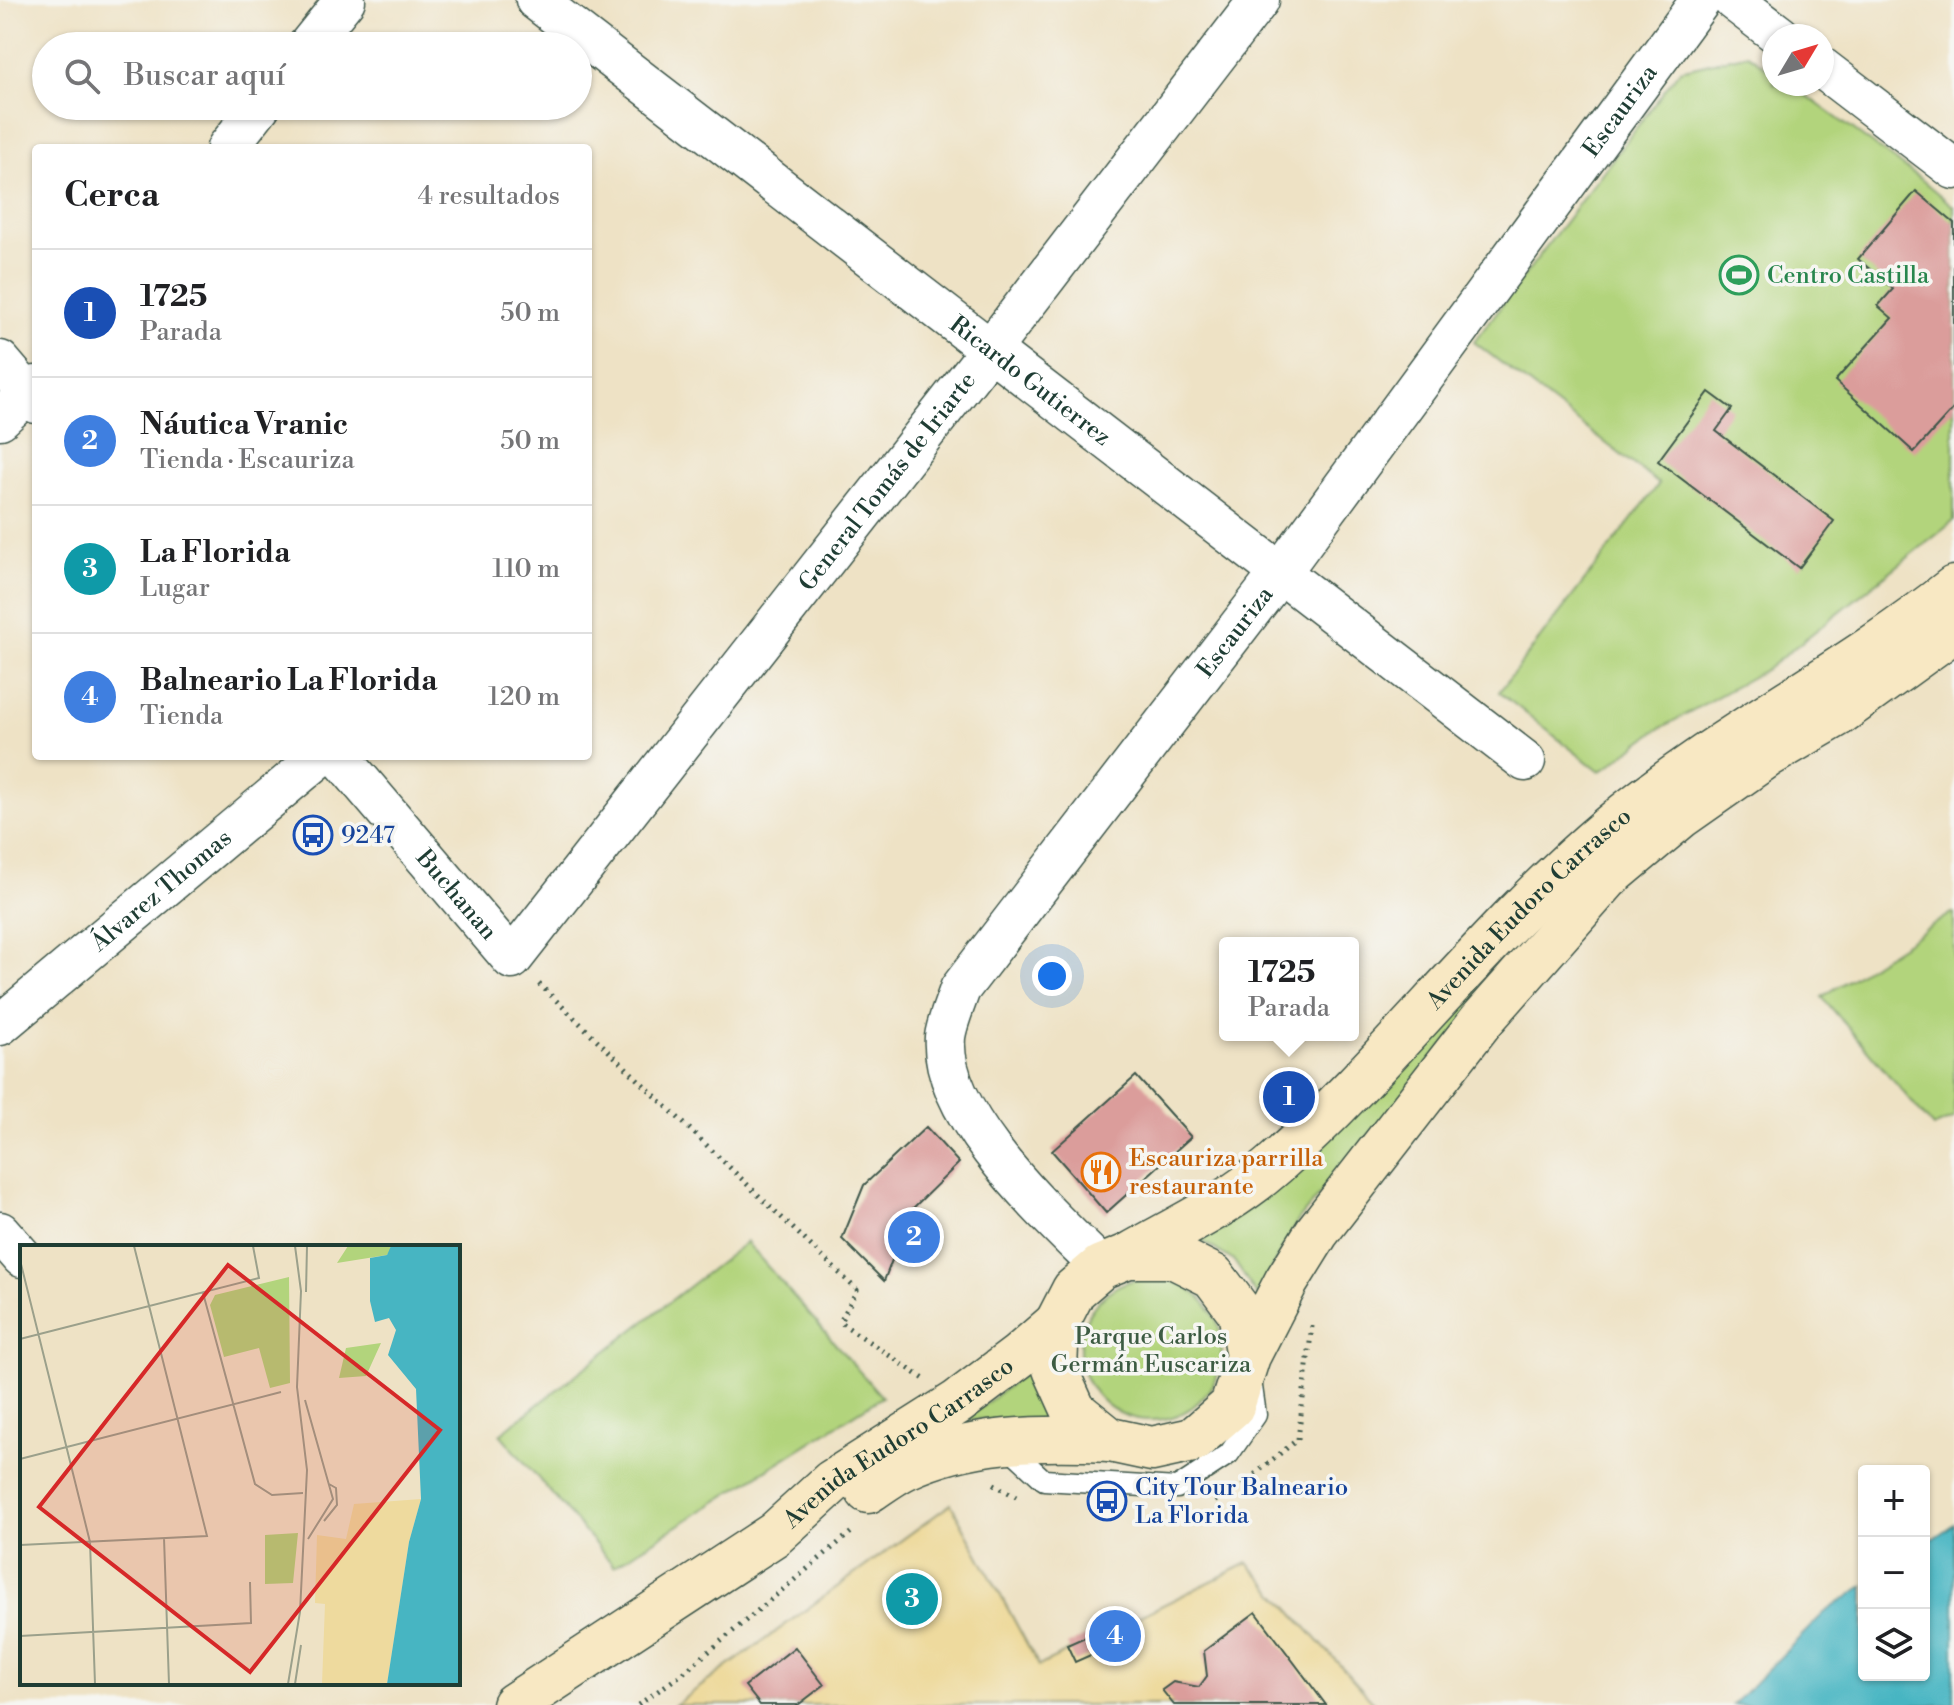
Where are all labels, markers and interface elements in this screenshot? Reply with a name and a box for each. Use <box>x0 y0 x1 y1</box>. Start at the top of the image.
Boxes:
north arrow <box>1762 24 1834 96</box>
search box <box>32 32 592 120</box>
icon: search <box>60 54 104 98</box>
text: Buscar aquí <box>124 57 286 95</box>
street label: Escauriza <box>1577 58 1665 163</box>
text: Cerca <box>64 175 159 217</box>
text: 4 resultados <box>418 180 560 212</box>
sports icon: Centro Castilla <box>1718 254 1760 296</box>
place label: Centro Castilla <box>1767 261 1930 291</box>
text: 1725 <box>140 278 207 316</box>
text: 1 <box>84 297 96 329</box>
text: 50 m <box>500 297 560 329</box>
street label: Ricardo Gutierrez <box>943 310 1117 453</box>
text: Parada <box>140 316 222 348</box>
street label: General Tomás de Iriarte <box>793 366 983 597</box>
text: Náutica Vranic <box>140 406 348 444</box>
text: 2 <box>82 425 98 457</box>
text: 50 m <box>500 425 560 457</box>
text: Tienda · Escauriza <box>140 444 355 476</box>
text: La Florida <box>140 534 290 572</box>
text: 3 <box>82 553 98 585</box>
text: 110 m <box>492 553 560 585</box>
text: Lugar <box>140 572 210 604</box>
street label: Escauriza <box>1191 580 1281 684</box>
text: Balneario La Florida <box>140 662 438 700</box>
text: 4 <box>81 681 99 713</box>
text: 120 m <box>488 681 560 713</box>
text: Tienda <box>140 700 223 732</box>
street label: Avenida Eudoro Carrasco <box>1420 801 1638 1017</box>
bus stop icon: 9247 <box>292 814 334 856</box>
place label: 9247 <box>341 821 395 851</box>
street label: Álvarez Thomas <box>84 823 238 959</box>
street label: Buchanan <box>409 843 503 947</box>
popup <box>1219 937 1359 1041</box>
text: 1725 <box>1248 954 1315 992</box>
your location <box>1032 956 1072 996</box>
text: Parada <box>1248 992 1330 1024</box>
pin: 1 <box>1263 1067 1315 1127</box>
place label: Escauriza parrilla restaurante <box>1129 1144 1324 1202</box>
restaurant icon: Escauriza parrilla restaurante <box>1080 1151 1122 1193</box>
pin: 2 <box>888 1207 940 1267</box>
inset map <box>20 1245 460 1685</box>
park label: Parque Carlos Germán Euscariza <box>1051 1322 1252 1380</box>
street label: Avenida Eudoro Carrasco <box>777 1351 1020 1536</box>
map controls <box>1858 1465 1930 1681</box>
button: + <box>1858 1465 1930 1537</box>
place label: City Tour Balneario La Florida <box>1135 1473 1348 1531</box>
bus stop icon: City Tour Balneario La Florida <box>1086 1480 1128 1522</box>
button: − <box>1858 1537 1930 1609</box>
pin: 3 <box>886 1569 938 1629</box>
pin: 4 <box>1089 1606 1141 1666</box>
button: layers <box>1858 1609 1930 1681</box>

